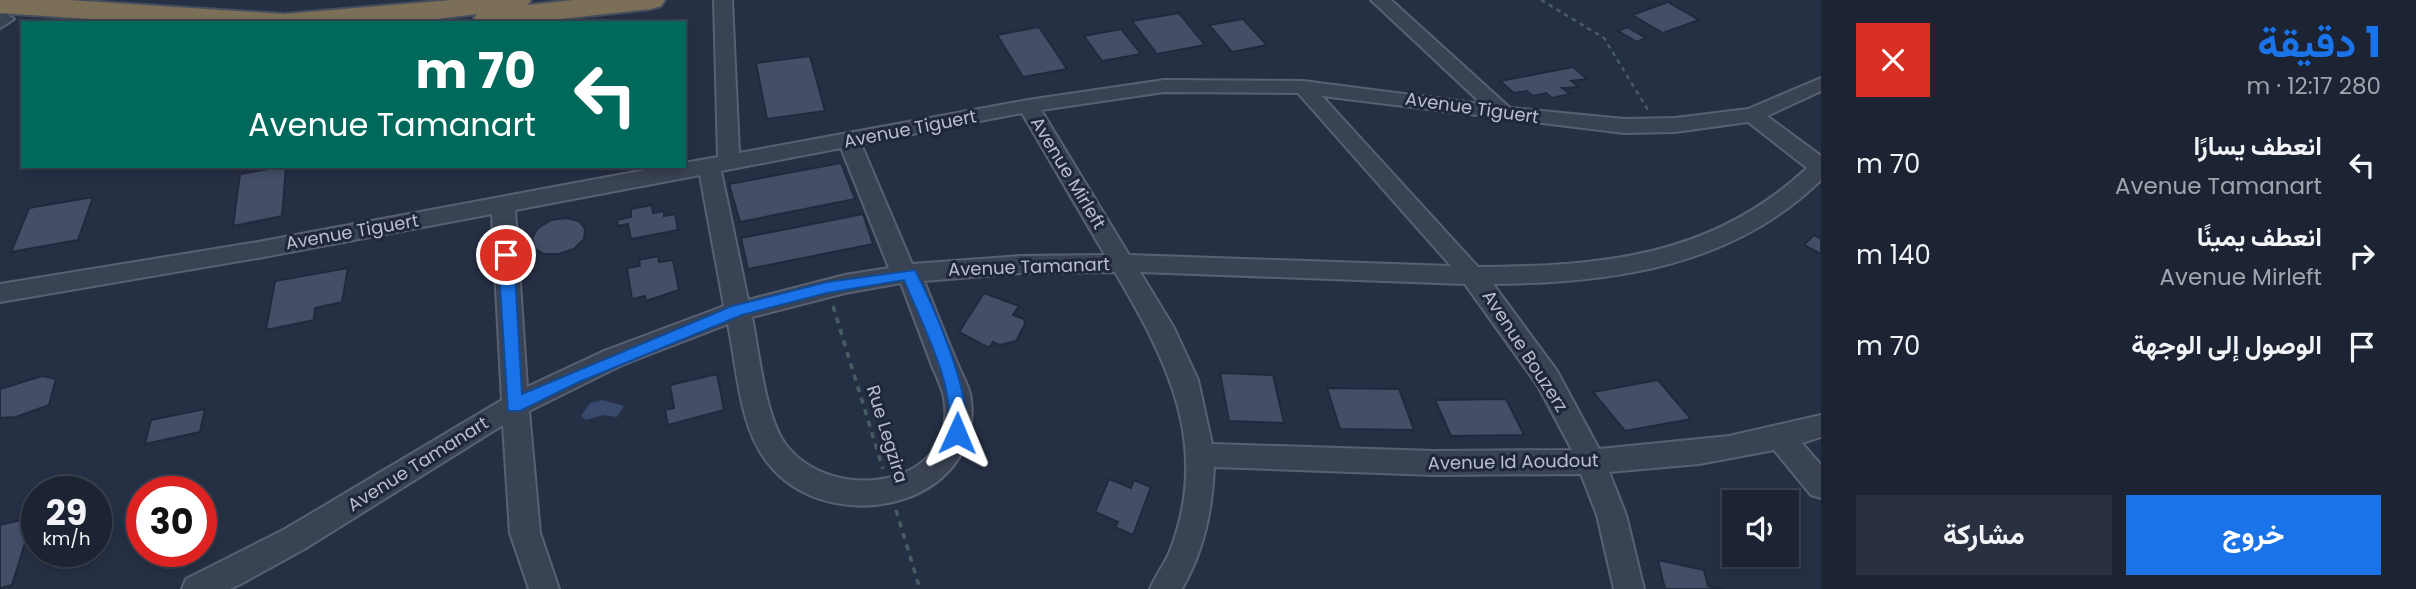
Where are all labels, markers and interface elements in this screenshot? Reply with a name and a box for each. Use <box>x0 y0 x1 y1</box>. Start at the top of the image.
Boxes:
text: 1 دقيقة <box>2257 13 2381 72</box>
button: close <box>1856 23 1930 97</box>
text: 70 m <box>416 37 536 105</box>
icon: left <box>560 49 651 140</box>
text: 280 m · 12:17 <box>2246 70 2381 102</box>
street label: Avenue Tiguert <box>1404 86 1540 129</box>
text: Avenue Tamanart <box>248 102 536 147</box>
street label: Avenue Tiguert <box>841 103 978 154</box>
street label: Avenue Mirleft <box>1025 112 1112 234</box>
text: انعطف يسارًا <box>2193 128 2322 164</box>
text: 70 m <box>1856 146 1920 182</box>
icon: left <box>2343 146 2381 184</box>
text: Avenue Tamanart <box>2115 170 2322 202</box>
street label: Avenue Tiguert <box>283 208 420 256</box>
text: انعطف يمينًا <box>2197 219 2322 255</box>
pin <box>476 225 536 285</box>
icon: arrive <box>487 236 525 274</box>
text: 140 m <box>1856 237 1931 273</box>
icon: right <box>2343 237 2381 275</box>
street label: Avenue Tamanart <box>948 251 1110 282</box>
text: Avenue Mirleft <box>2160 261 2322 293</box>
street label: Avenue Bouzerz <box>1477 285 1574 417</box>
text: الوصول إلى الوجهة <box>2131 327 2322 363</box>
text: 70 m <box>1856 328 1920 364</box>
icon: arrive <box>2343 328 2381 366</box>
street label: Rue Legzira <box>861 382 914 486</box>
position arrow <box>920 396 994 470</box>
street label: Avenue Tamanart <box>342 410 493 517</box>
street label: Avenue Id Aoudout <box>1427 448 1599 475</box>
speed limit sign: 30 <box>126 476 217 567</box>
text: 29 <box>46 488 87 537</box>
map controls <box>1722 490 1799 567</box>
button: sound <box>1722 490 1799 567</box>
button: مشاركة <box>1856 495 2112 575</box>
button: خروج <box>2126 495 2381 575</box>
text: km/h <box>43 526 90 551</box>

